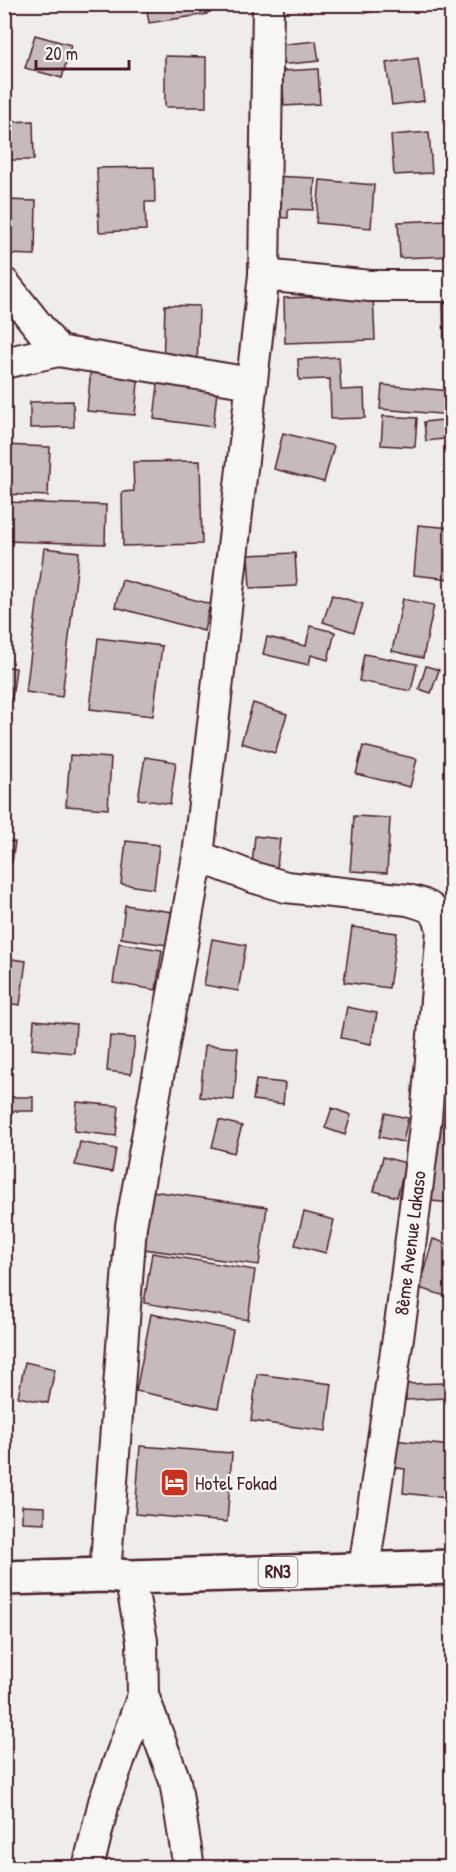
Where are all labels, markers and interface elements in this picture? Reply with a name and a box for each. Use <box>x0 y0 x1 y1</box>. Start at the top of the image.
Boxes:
scale bar <box>36 33 129 71</box>
text: 20 m <box>45 41 78 66</box>
street label: 8ème Avenue Lakaso <box>387 1169 432 1317</box>
hotel icon: Hotel Fokad <box>158 1467 190 1499</box>
place label: Hotel Fokad <box>195 1469 277 1496</box>
road number: RN3 <box>258 1557 298 1587</box>

